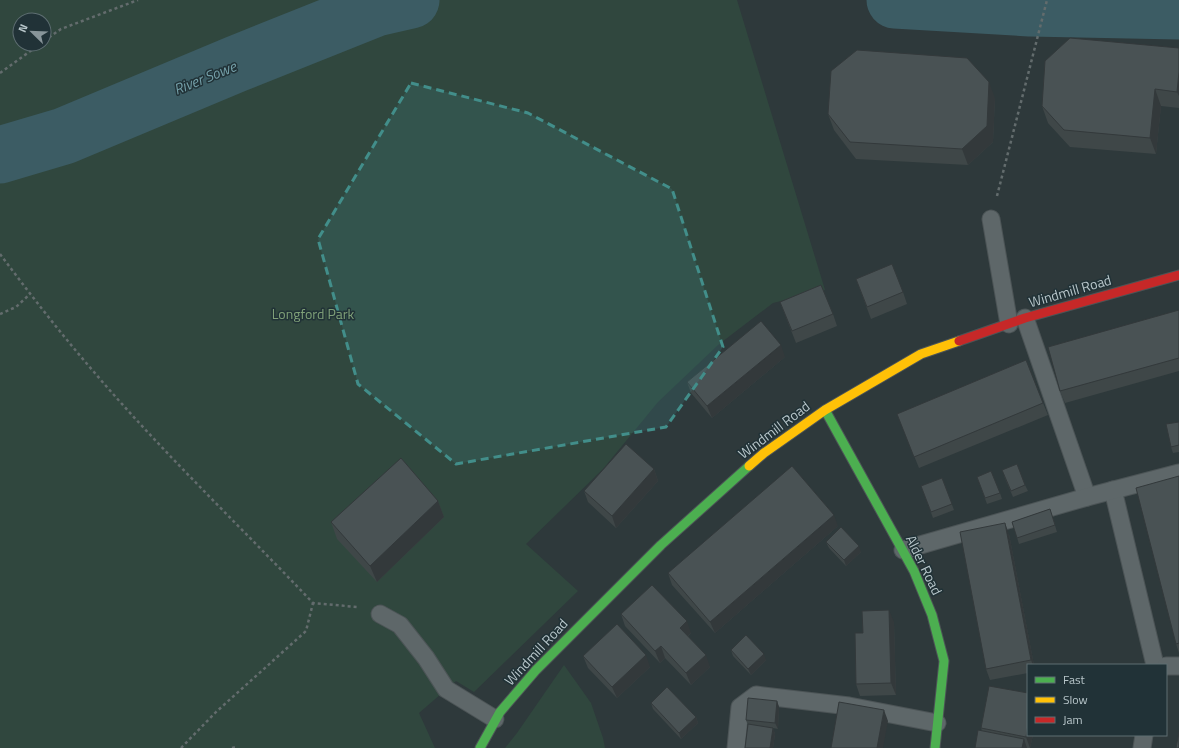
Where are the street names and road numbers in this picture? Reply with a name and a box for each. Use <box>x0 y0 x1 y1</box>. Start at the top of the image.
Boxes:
street label: Windmill Road <box>1026 269 1114 312</box>
street label: Windmill Road <box>733 396 814 464</box>
street label: Alder Road <box>901 531 948 598</box>
street label: Windmill Road <box>499 613 572 690</box>

